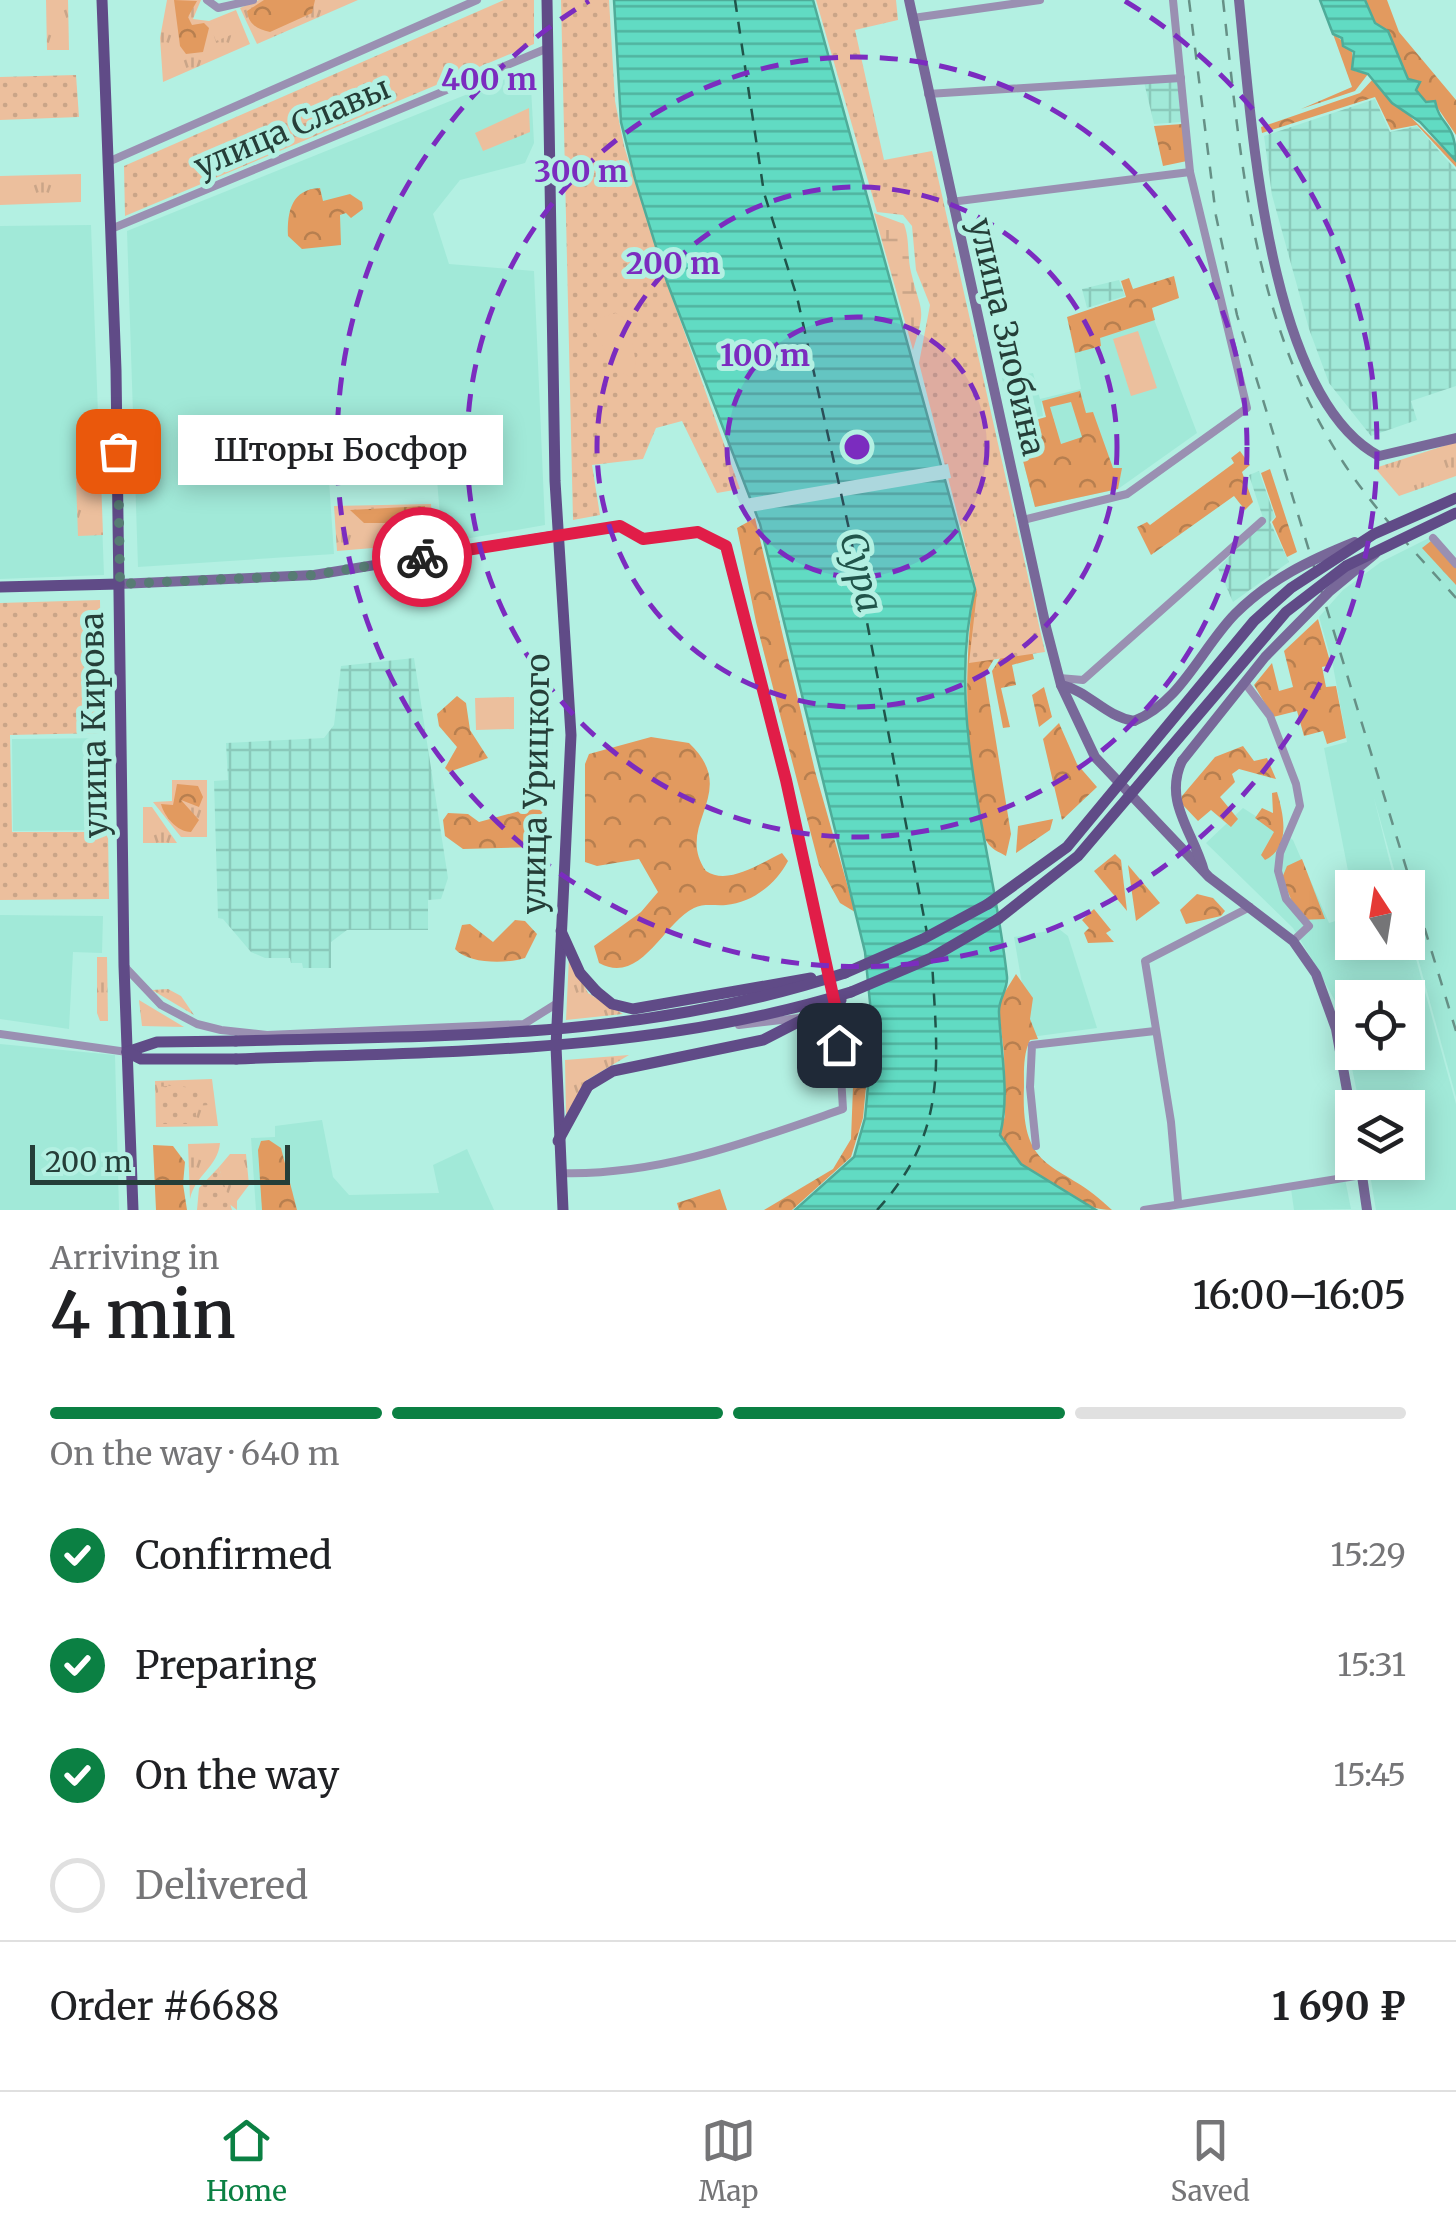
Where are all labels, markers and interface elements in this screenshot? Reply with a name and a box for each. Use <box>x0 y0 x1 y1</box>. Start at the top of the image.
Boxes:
text: 400 m <box>441 60 537 98</box>
street label: улица Славы <box>188 68 396 186</box>
text: 300 m <box>534 152 628 190</box>
street label: улица Злобина <box>960 214 1054 460</box>
text: 200 m <box>626 244 720 282</box>
text: 100 m <box>720 336 810 374</box>
pin <box>76 409 161 494</box>
callout: Шторы Босфор <box>178 416 503 486</box>
icon: bag <box>91 424 146 479</box>
centre of rings <box>839 429 875 465</box>
text: Шторы Босфор <box>214 430 467 470</box>
courier <box>372 507 472 607</box>
water label: Сура <box>830 527 892 617</box>
icon: bike <box>395 530 450 585</box>
street label: улица Кирова <box>72 612 116 838</box>
street label: улица Урицкого <box>514 653 558 915</box>
north arrow <box>1335 870 1425 960</box>
map controls <box>1335 870 1425 1180</box>
button: locate <box>1335 980 1425 1070</box>
pin <box>797 1003 882 1088</box>
icon: home <box>812 1018 867 1073</box>
button: layers <box>1335 1090 1425 1180</box>
scale bar <box>30 1140 290 1184</box>
text: 200 m <box>45 1144 132 1180</box>
text: Arriving in <box>50 1238 219 1278</box>
text: 16:00–16:05 <box>1193 1272 1406 1319</box>
text: 4 min <box>50 1274 236 1356</box>
text: On the way · 640 m <box>50 1434 339 1474</box>
icon: check <box>50 1528 105 1583</box>
text: Confirmed <box>135 1532 332 1579</box>
text: 15:29 <box>1331 1535 1406 1575</box>
icon: check <box>50 1638 105 1693</box>
text: Preparing <box>135 1642 317 1689</box>
text: 15:31 <box>1337 1645 1406 1685</box>
icon: check <box>50 1748 105 1803</box>
text: On the way <box>135 1752 339 1799</box>
text: 15:45 <box>1334 1755 1406 1795</box>
text: Delivered <box>135 1862 308 1909</box>
text: Order #6688 <box>50 1983 279 2030</box>
text: 1 690 ₽ <box>1272 1983 1406 2030</box>
tab: Home <box>206 2113 287 2209</box>
tab: Map <box>699 2113 759 2209</box>
tab: Saved <box>1171 2113 1250 2209</box>

